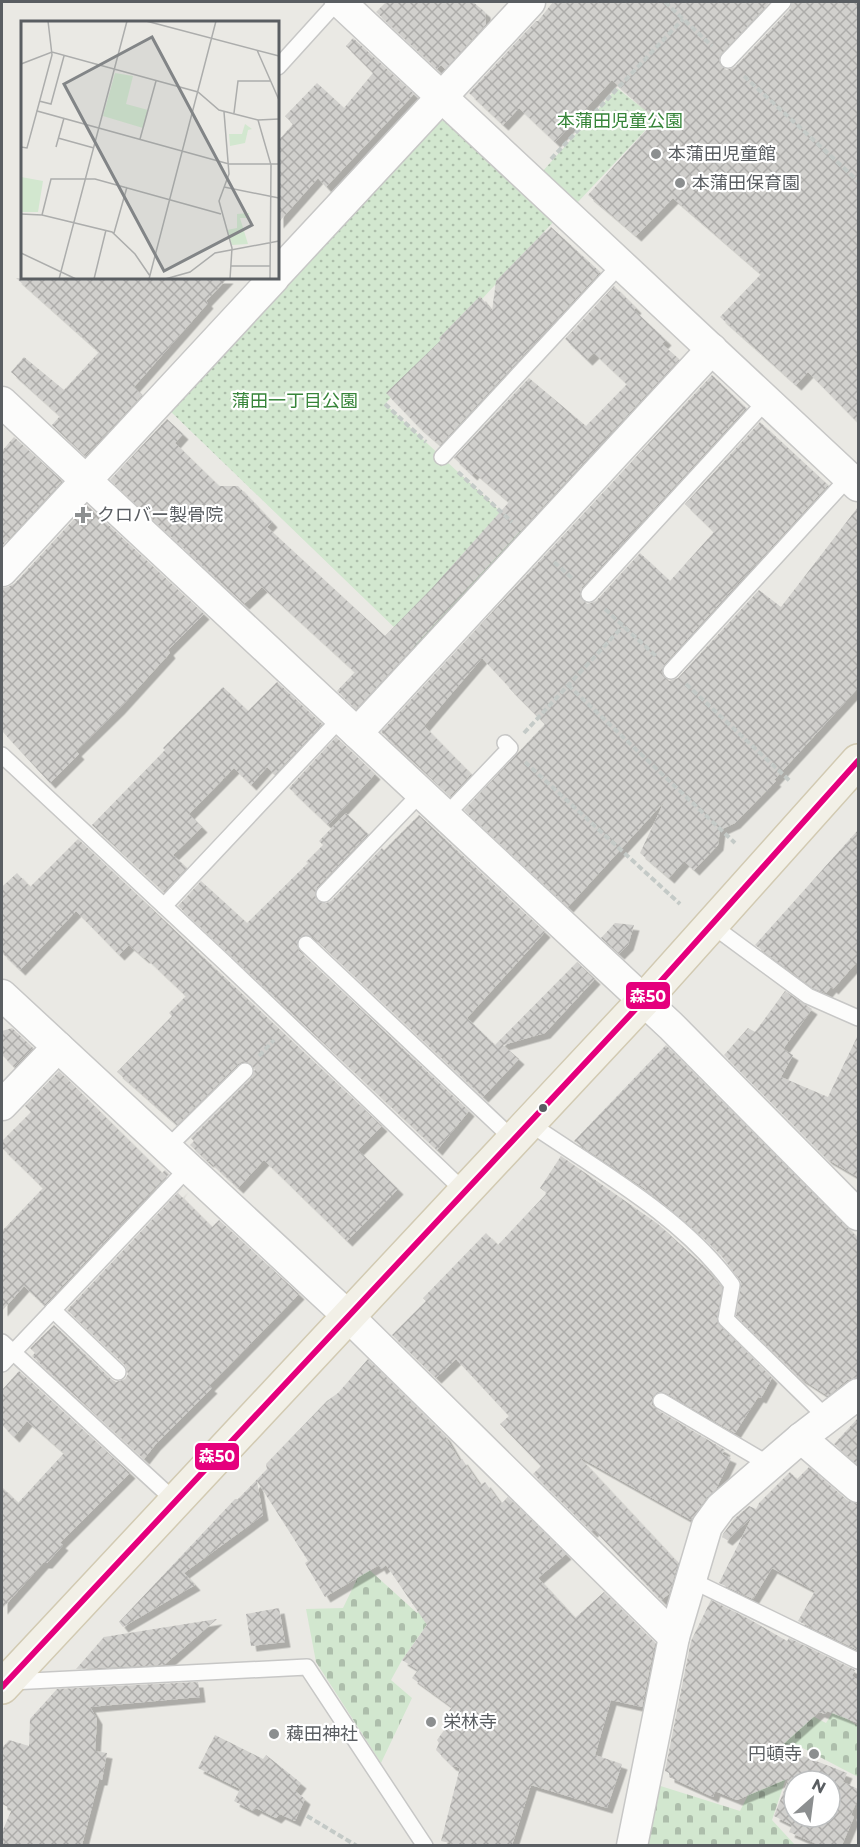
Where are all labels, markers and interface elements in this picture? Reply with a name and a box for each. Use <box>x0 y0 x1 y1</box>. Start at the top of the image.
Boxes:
inset map <box>21 21 279 279</box>
park label: 本蒲田児童公園 <box>557 110 683 132</box>
place label: 本蒲田児童館 <box>668 143 776 165</box>
marker: 本蒲田児童館 <box>649 147 663 161</box>
place label: 本蒲田保育園 <box>692 172 800 194</box>
marker: 本蒲田保育園 <box>673 176 687 190</box>
park label: 蒲田一丁目公園 <box>232 390 358 412</box>
place label: クロバー製骨院 <box>97 504 223 526</box>
marker: クロバー製骨院 <box>74 506 92 524</box>
line badge: 森50 <box>625 981 671 1010</box>
text: 森50 <box>630 987 666 1006</box>
unlabelled marker <box>537 1102 549 1114</box>
line badge: 森50 <box>194 1442 240 1471</box>
text: 森50 <box>199 1447 235 1466</box>
place label: 栄林寺 <box>443 1711 497 1733</box>
marker: 栄林寺 <box>424 1715 438 1729</box>
place label: 薭田神社 <box>286 1723 358 1745</box>
marker: 薭田神社 <box>267 1727 281 1741</box>
place label: 円頓寺 <box>748 1743 802 1765</box>
marker: 円頓寺 <box>807 1747 821 1761</box>
north arrow <box>782 1769 842 1829</box>
text: N <box>809 1775 829 1798</box>

